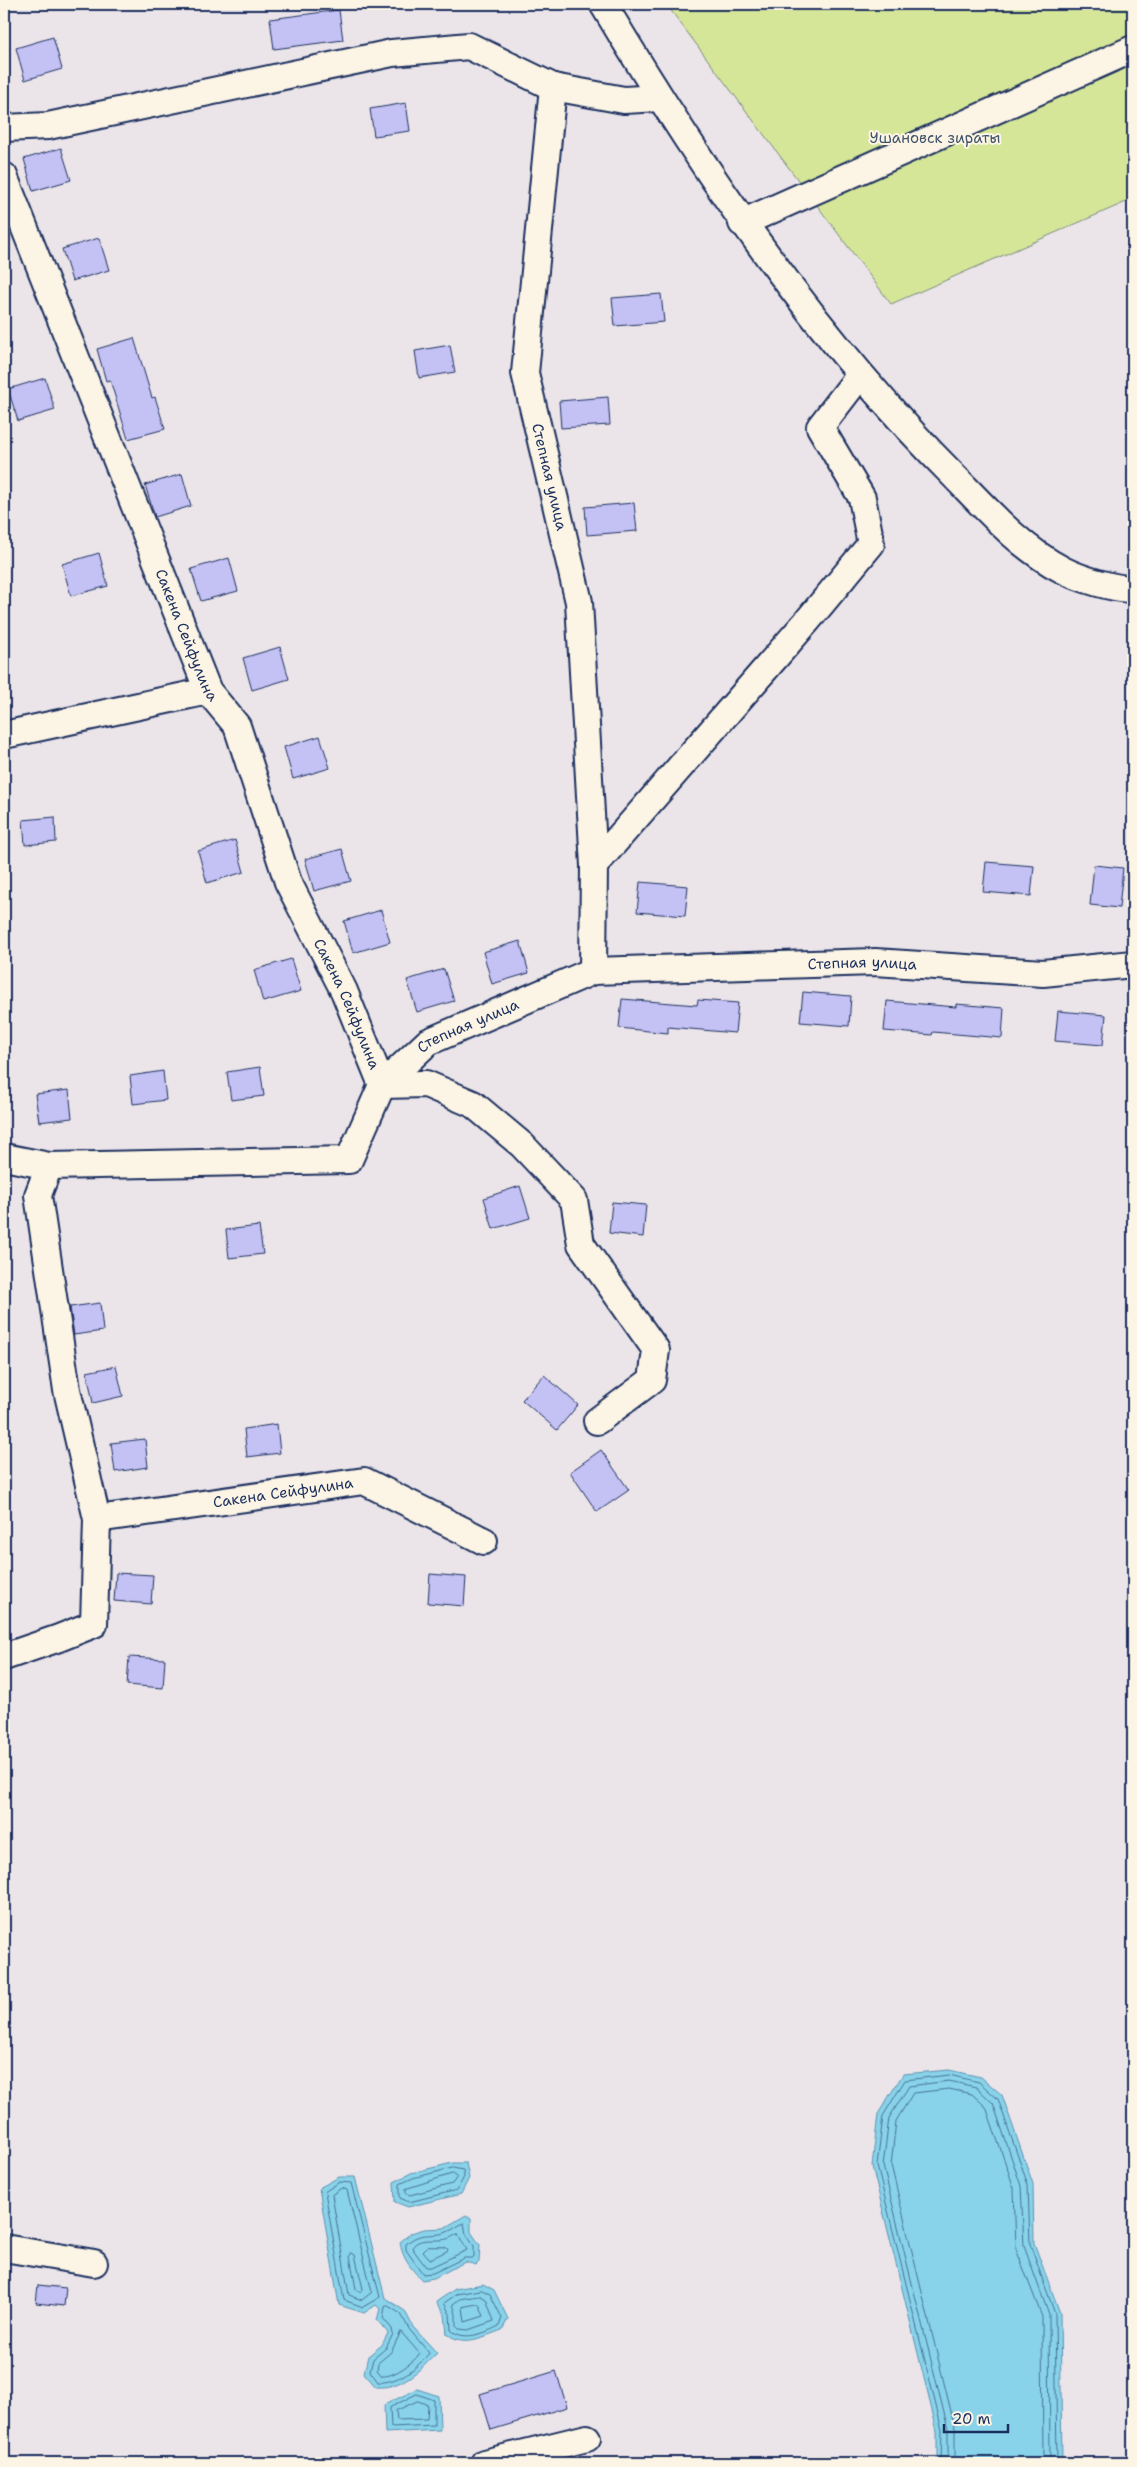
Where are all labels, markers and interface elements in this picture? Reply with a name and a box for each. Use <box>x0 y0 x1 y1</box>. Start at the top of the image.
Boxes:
park label: Ушановск зираты <box>870 128 1000 148</box>
street label: Степная улица <box>527 421 572 533</box>
street label: Сакена Сейфулина <box>151 566 223 706</box>
street label: Сакена Сейфулина <box>309 935 385 1073</box>
street label: Степная улица <box>807 952 918 975</box>
street label: Степная улица <box>413 994 522 1057</box>
street label: Сакена Сейфулина <box>212 1473 355 1512</box>
scale bar <box>944 2402 1008 2434</box>
text: 20 m <box>952 2409 991 2429</box>

